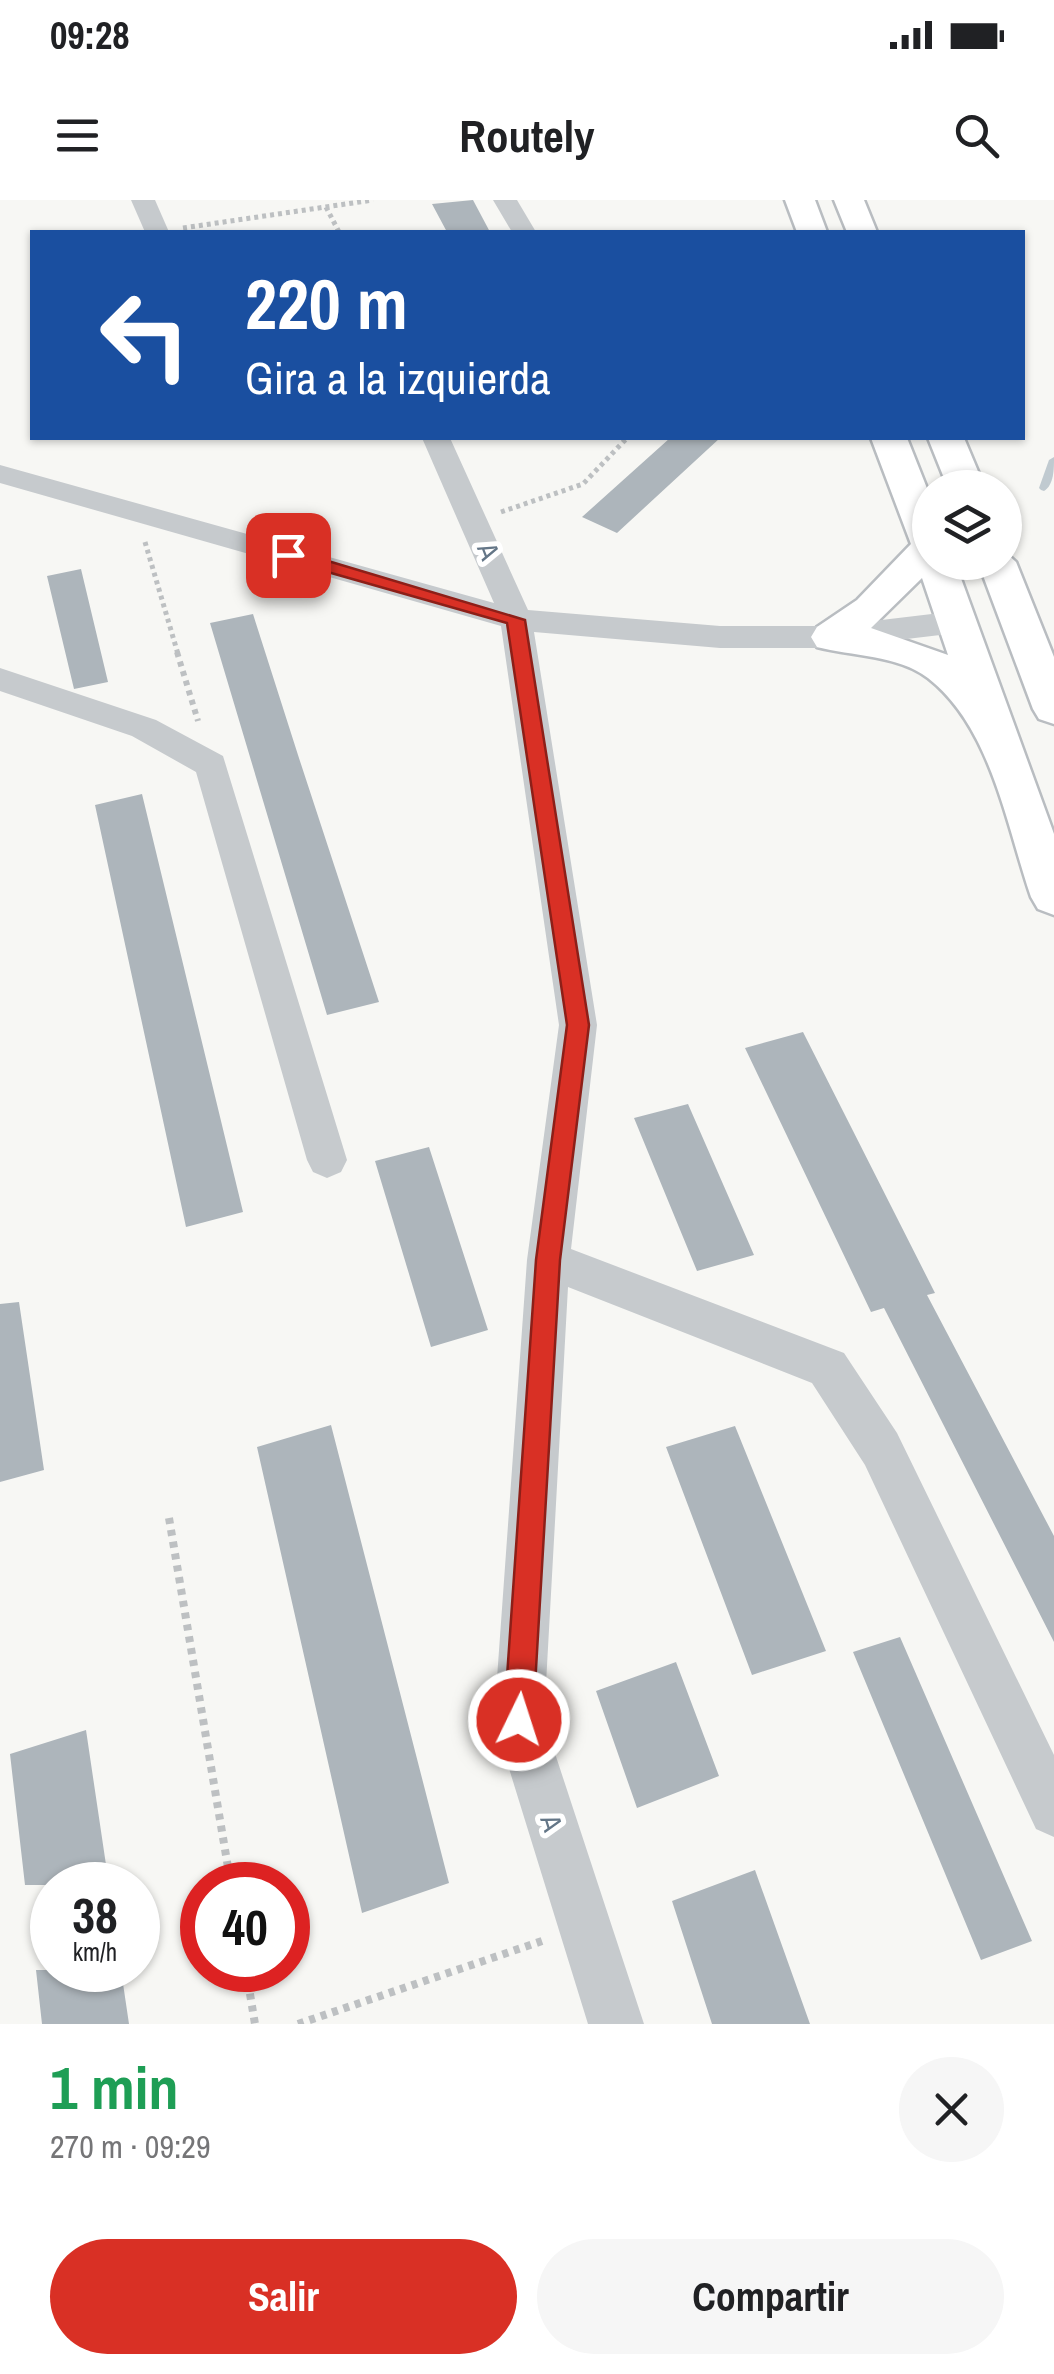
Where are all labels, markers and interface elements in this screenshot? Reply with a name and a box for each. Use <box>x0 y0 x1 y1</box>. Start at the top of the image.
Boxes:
text: 09:28 <box>50 10 130 61</box>
text: Routely <box>459 105 595 166</box>
icon: menu <box>50 108 105 163</box>
icon: search <box>949 108 1004 163</box>
text: 220 m <box>245 257 408 351</box>
icon: left <box>80 270 210 400</box>
text: Gira a la izquierda <box>245 347 551 408</box>
map controls <box>912 470 1022 580</box>
button: layers <box>912 470 1022 580</box>
pin <box>246 513 331 598</box>
icon: arrive <box>261 528 316 583</box>
street label: A <box>468 536 510 566</box>
position arrow <box>467 1668 571 1772</box>
street label: A <box>531 1809 573 1837</box>
speed limit sign: 40 <box>180 1862 310 1992</box>
text: 38 <box>72 1881 118 1949</box>
text: km/h <box>73 1935 117 1969</box>
text: 1 min <box>50 2047 179 2128</box>
button: close <box>899 2057 1004 2162</box>
text: 270 m · 09:29 <box>50 2125 210 2168</box>
button: Salir <box>50 2239 517 2354</box>
button: Compartir <box>537 2239 1004 2354</box>

